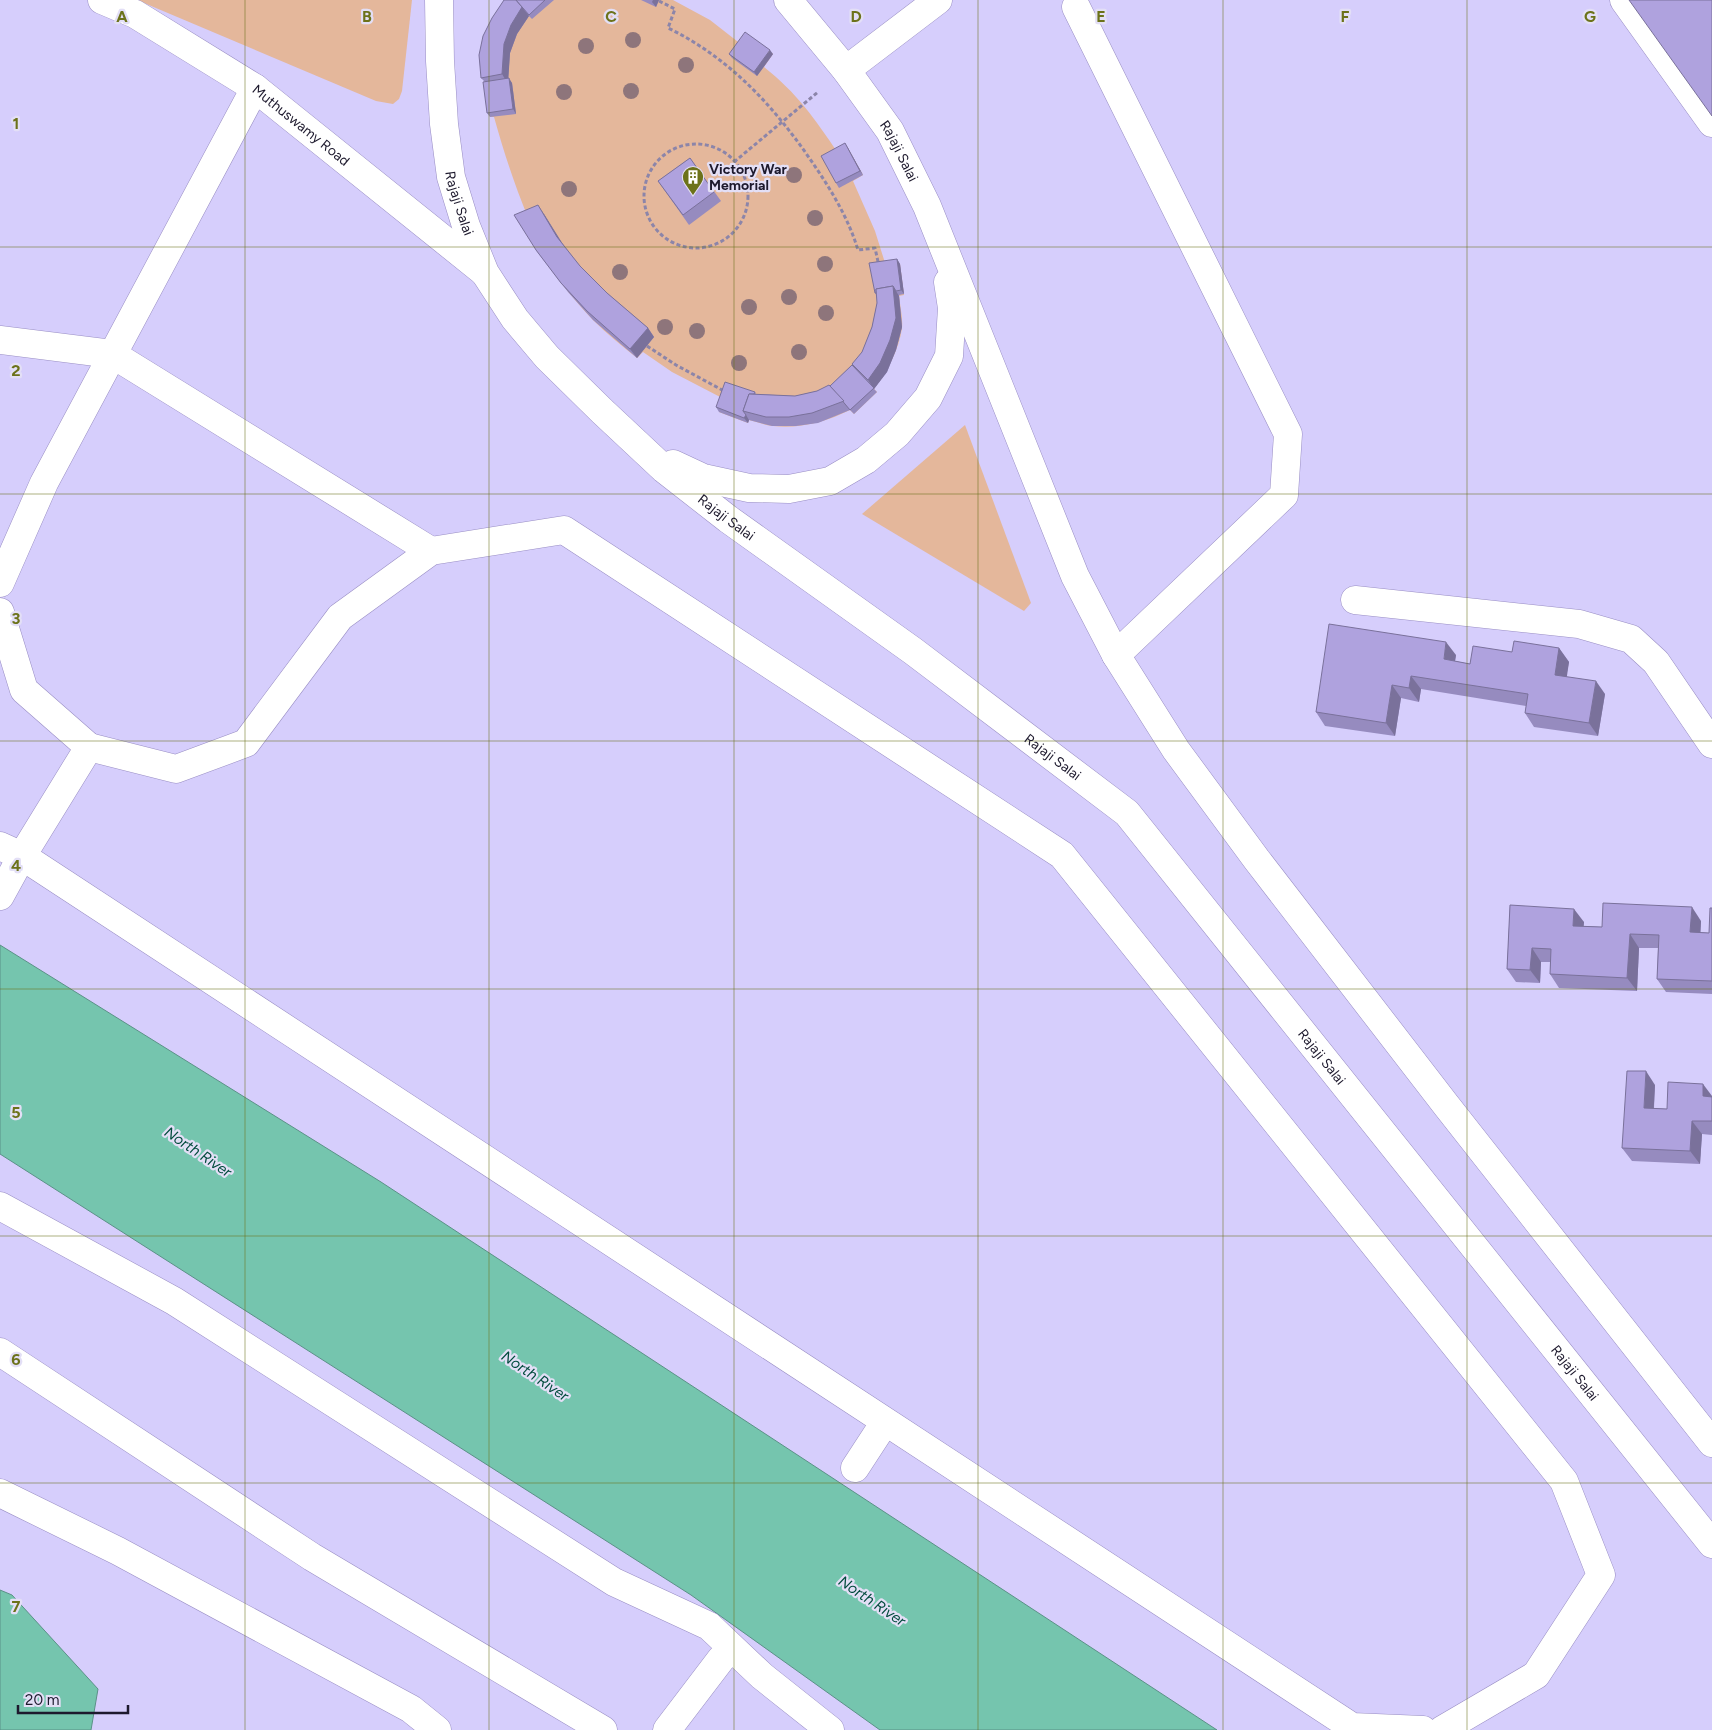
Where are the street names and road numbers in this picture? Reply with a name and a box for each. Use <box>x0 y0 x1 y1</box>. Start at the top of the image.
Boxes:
street label: Muthuswamy Road <box>249 81 353 170</box>
street label: Rajaji Salai <box>876 117 922 184</box>
street label: Rajaji Salai <box>441 170 477 238</box>
street label: Rajaji Salai <box>694 491 758 544</box>
street label: Rajaji Salai <box>1021 730 1084 784</box>
street label: Rajaji Salai <box>1294 1026 1349 1088</box>
street label: Rajaji Salai <box>1547 1342 1602 1404</box>

